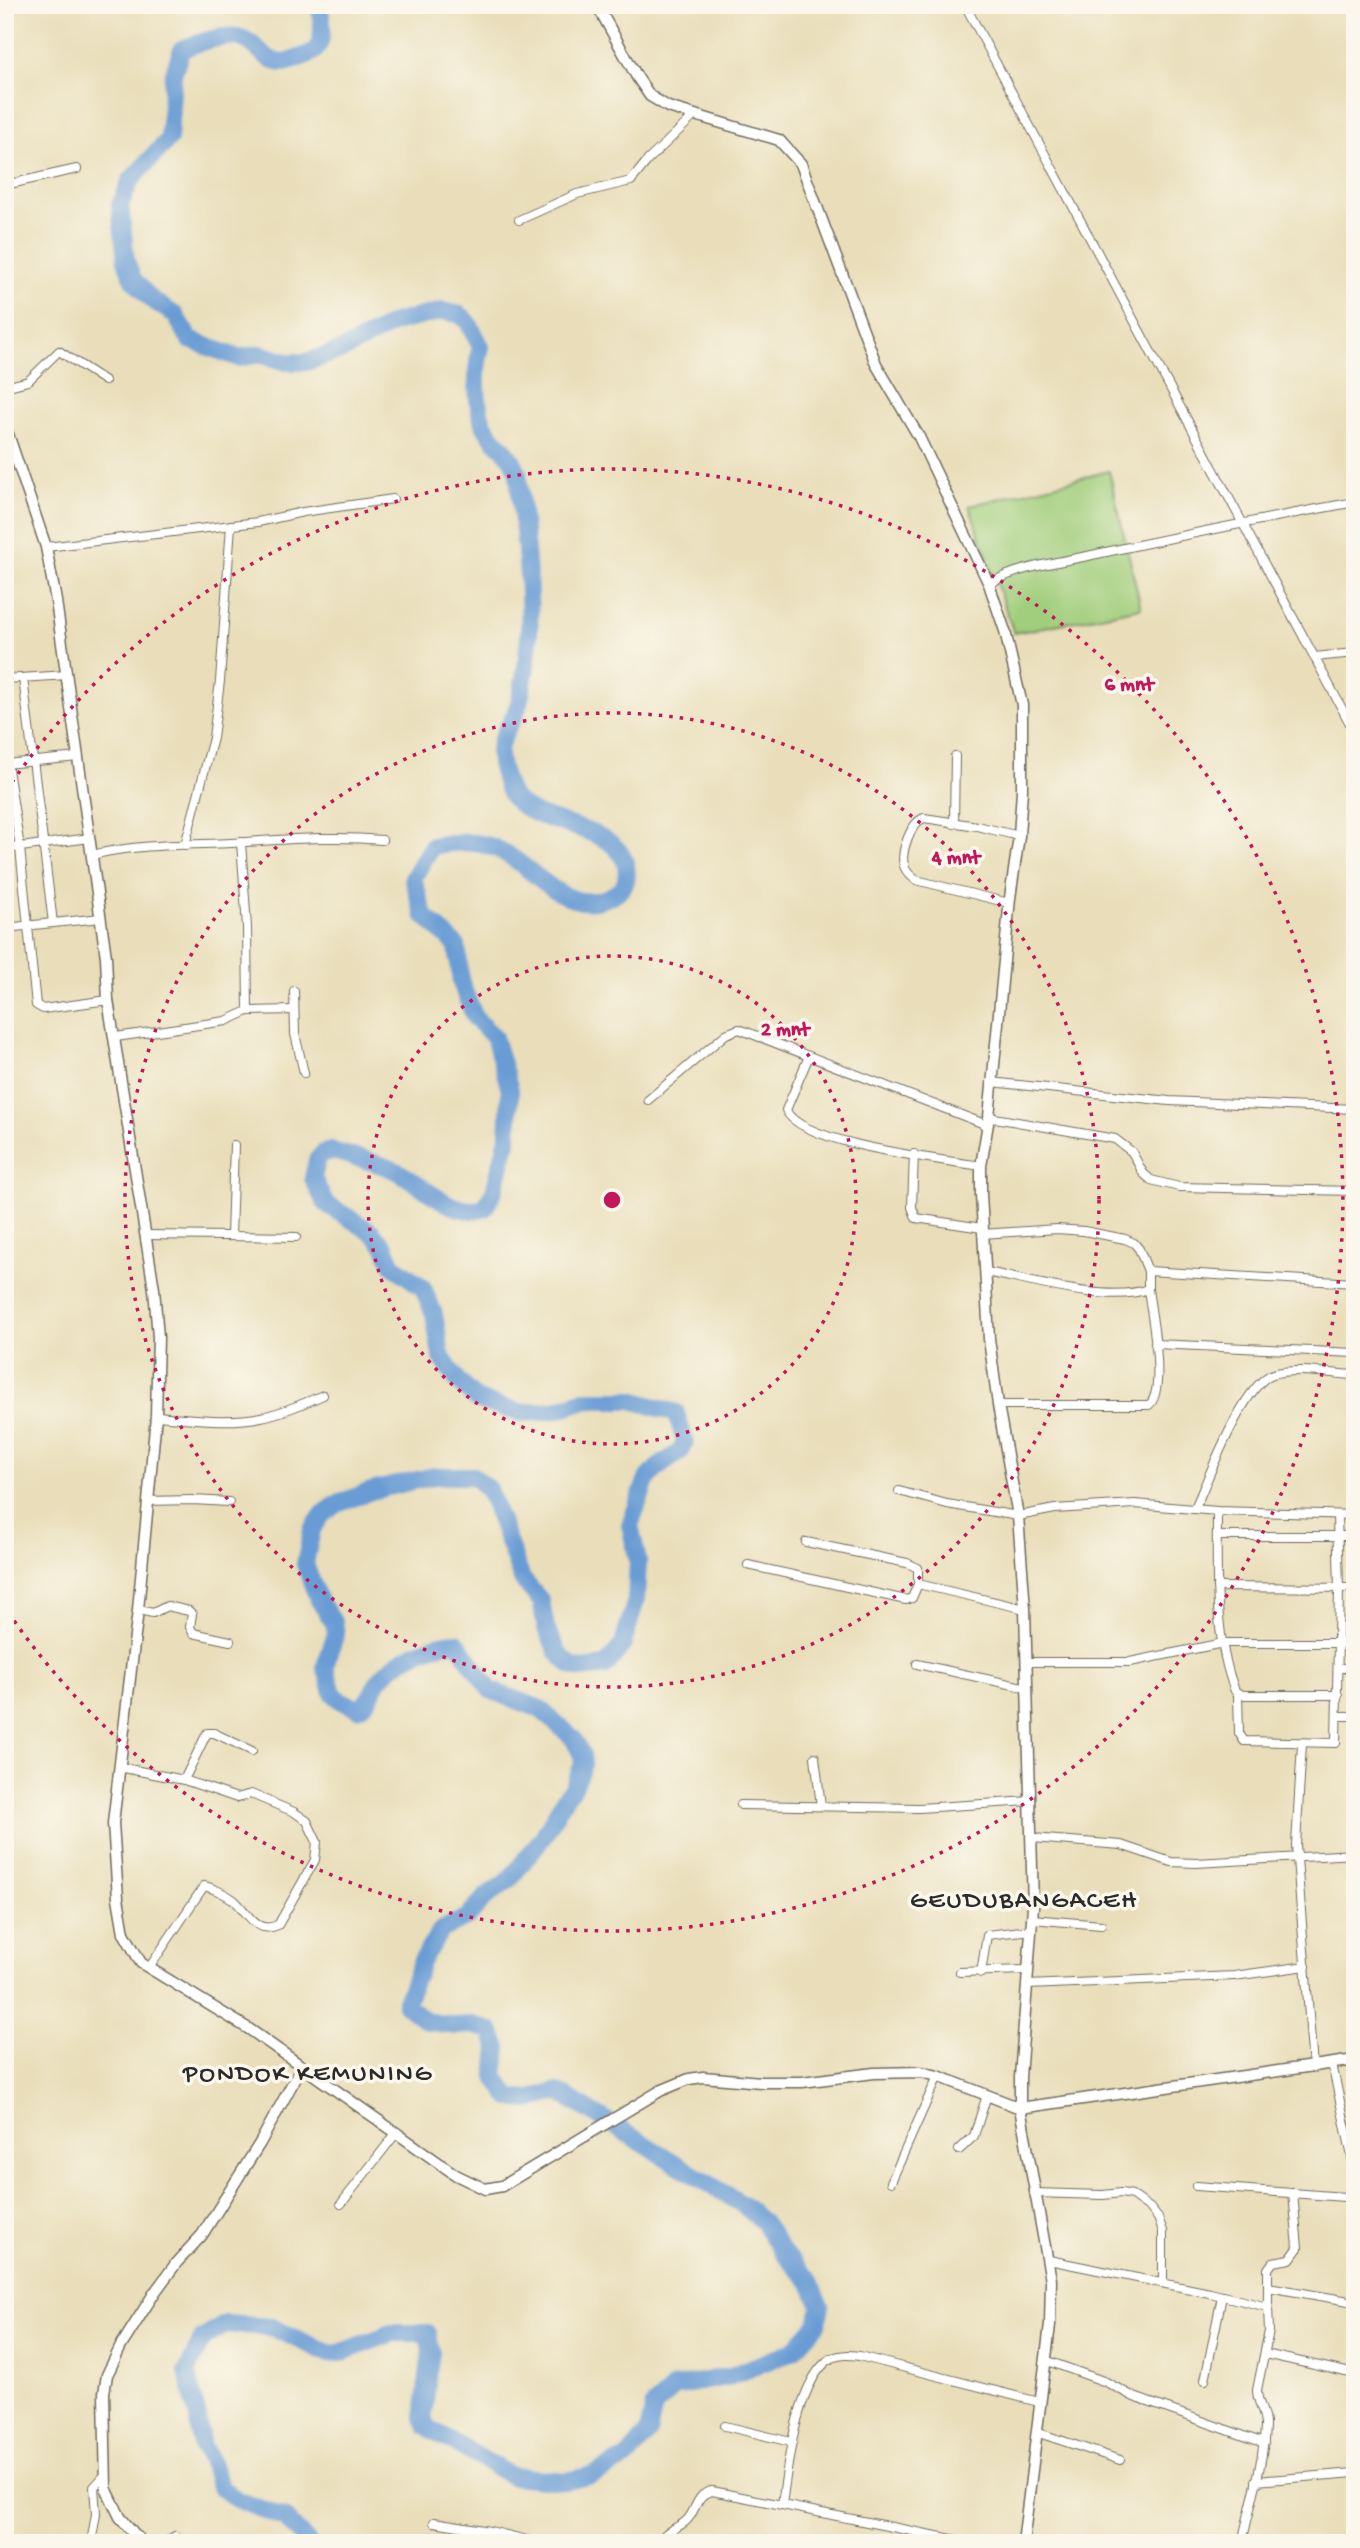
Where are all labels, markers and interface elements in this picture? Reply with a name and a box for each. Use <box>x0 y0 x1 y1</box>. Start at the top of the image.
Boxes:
text: 6 mnt <box>1104 674 1156 699</box>
text: 4 mnt <box>931 847 983 872</box>
text: 2 mnt <box>761 1019 812 1044</box>
centre of rings <box>600 1188 624 1212</box>
district label: GEUDUBANGACEH <box>910 1887 1138 1918</box>
district label: PONDOK KEMUNING <box>182 2060 433 2091</box>

